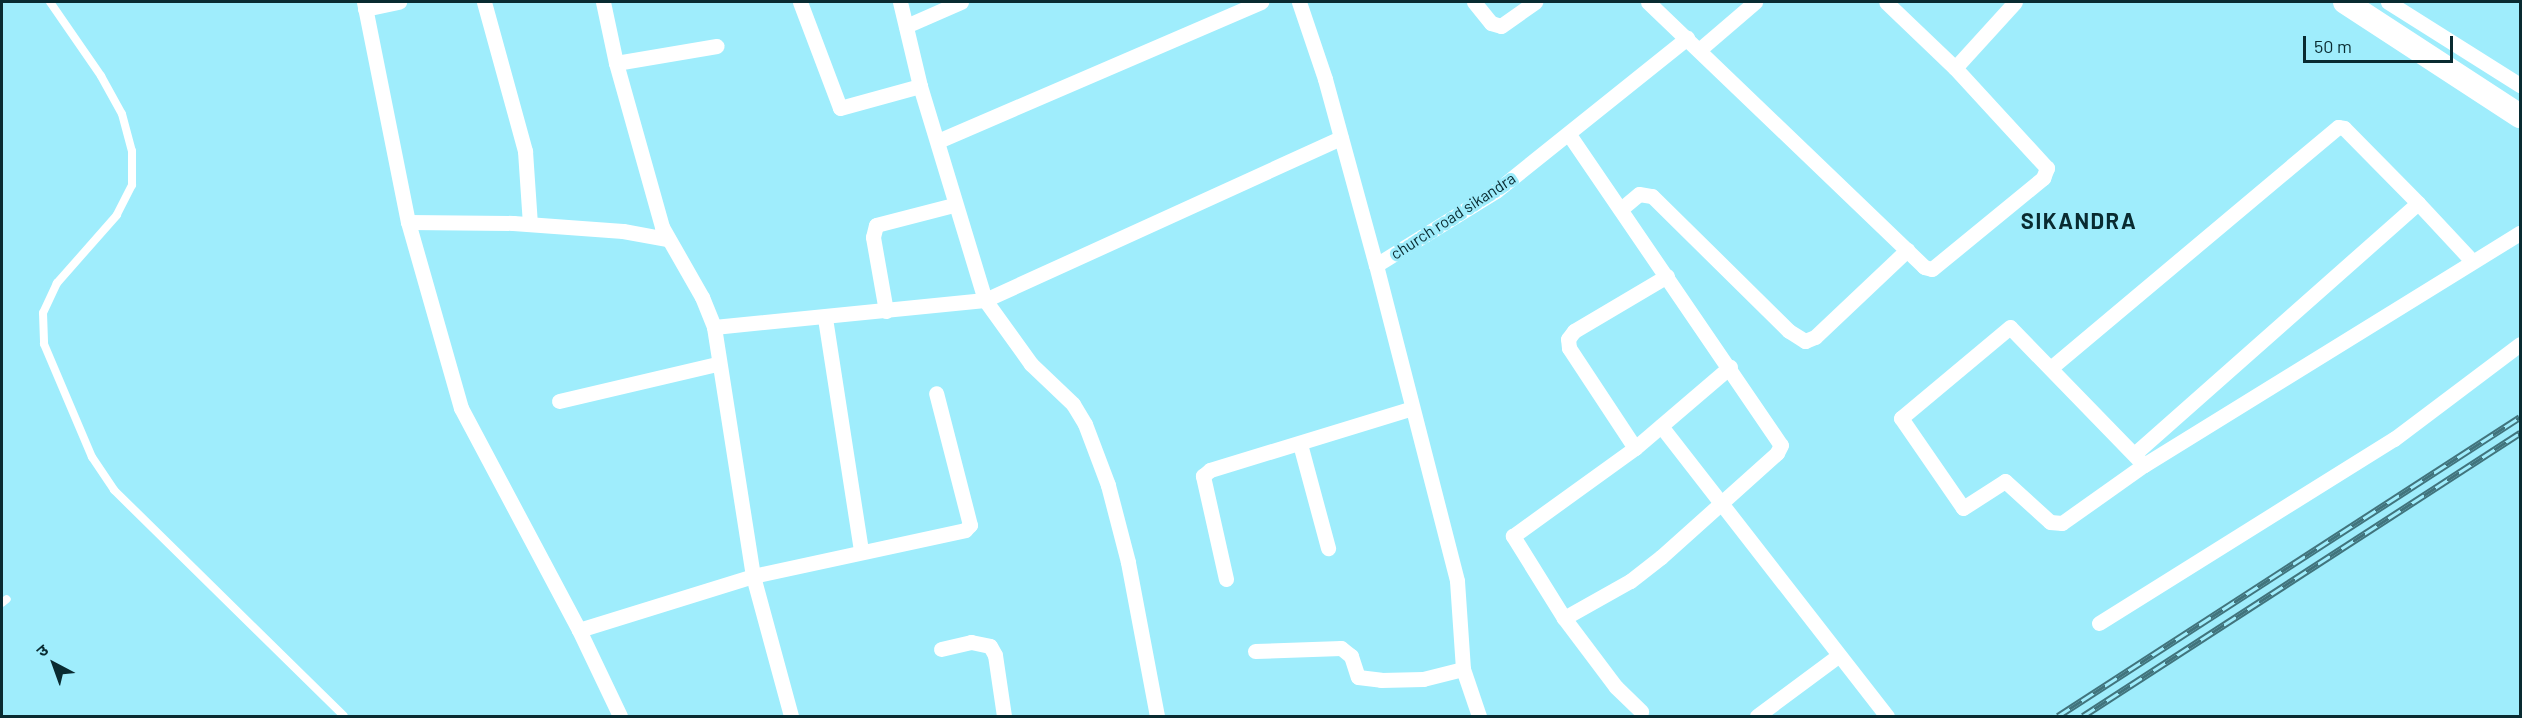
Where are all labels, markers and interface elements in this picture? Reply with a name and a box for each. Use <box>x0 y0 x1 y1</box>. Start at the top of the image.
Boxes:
scale bar <box>2306 24 2456 62</box>
text: 50 m <box>2314 35 2352 57</box>
street label: church road sikandra <box>1387 168 1519 264</box>
district label: SIKANDRA <box>2021 208 2137 234</box>
north arrow <box>24 634 84 694</box>
text: उ <box>32 640 52 660</box>

